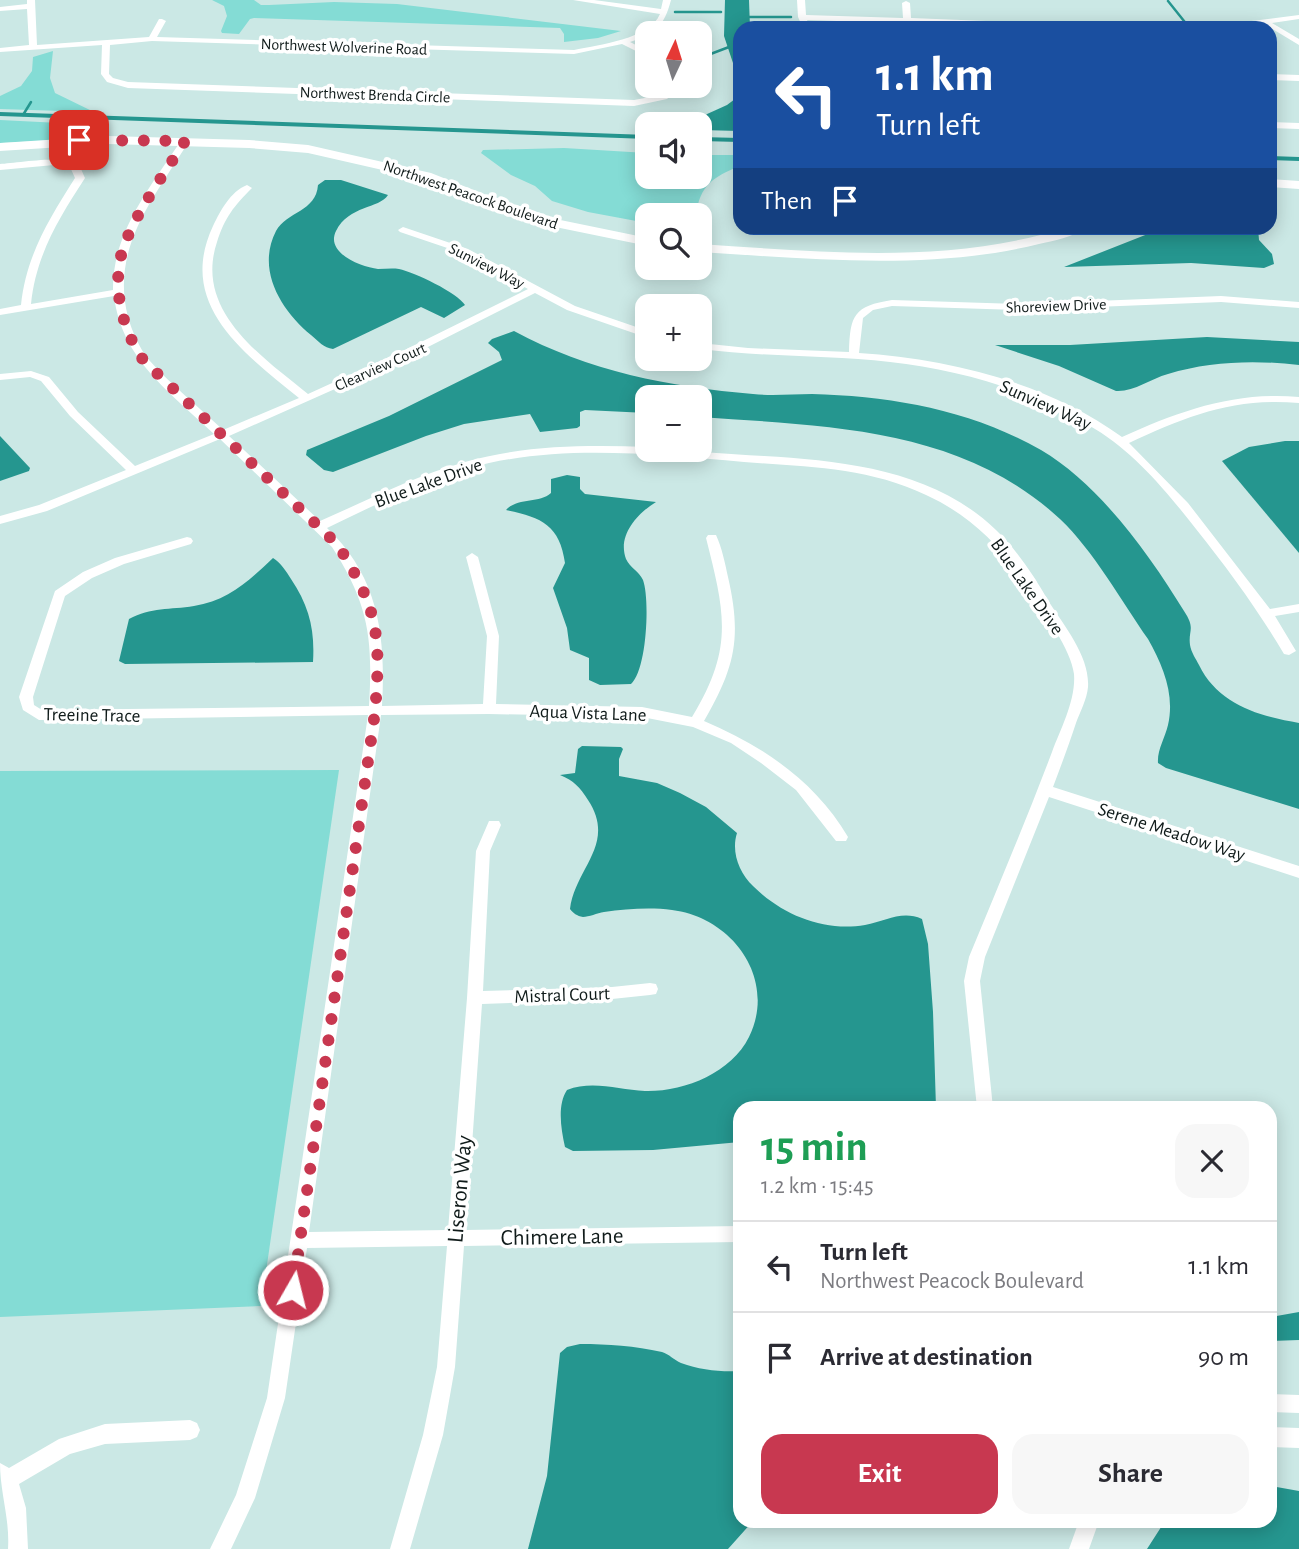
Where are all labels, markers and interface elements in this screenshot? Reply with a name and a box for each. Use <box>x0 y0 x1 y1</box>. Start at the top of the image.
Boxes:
north arrow <box>635 21 712 98</box>
map controls <box>635 21 712 462</box>
street label: Northwest Wolverine Road <box>260 36 428 58</box>
icon: left <box>761 49 852 140</box>
text: 1.1 km <box>876 51 994 100</box>
street label: Northwest Brenda Circle <box>299 84 450 106</box>
text: Turn left <box>876 109 980 141</box>
pin <box>49 110 109 170</box>
button: sound <box>635 112 712 189</box>
icon: arrive <box>60 121 98 159</box>
street label: Northwest Peacock Boulevard <box>381 157 560 232</box>
icon: arrive <box>826 182 864 220</box>
text: Then <box>761 188 812 214</box>
button: search <box>635 203 712 280</box>
street label: Sunview Way <box>446 240 527 293</box>
button: + <box>635 294 712 371</box>
street label: Shoreview Drive <box>1005 296 1107 316</box>
street label: Clearview Court <box>332 340 428 394</box>
street label: Sunview Way <box>997 377 1094 434</box>
button: − <box>635 385 712 462</box>
street label: Blue Lake Drive <box>372 455 485 512</box>
street label: Blue Lake Drive <box>987 535 1067 639</box>
street label: Aqua Vista Lane <box>529 702 647 725</box>
street label: Treeine Trace <box>43 705 141 726</box>
street label: Serene Meadow Way <box>1096 800 1247 865</box>
street label: Mistral Court <box>514 984 610 1007</box>
button: close <box>1175 1124 1249 1198</box>
text: 15 min <box>761 1126 868 1168</box>
street label: Liseron Way <box>444 1134 477 1244</box>
text: 1.2 km · 15:45 <box>761 1175 874 1198</box>
street label: Chimere Lane <box>500 1225 624 1250</box>
text: Turn left <box>820 1239 908 1265</box>
icon: left <box>761 1248 799 1286</box>
position arrow <box>256 1253 330 1327</box>
text: 1.1 km <box>1188 1253 1249 1279</box>
text: Northwest Peacock Boulevard <box>820 1270 1084 1293</box>
icon: arrive <box>761 1339 799 1377</box>
text: Arrive at destination <box>820 1344 1033 1370</box>
text: 90 m <box>1198 1344 1249 1370</box>
button: Exit <box>761 1434 998 1514</box>
button: Share <box>1012 1434 1249 1514</box>

